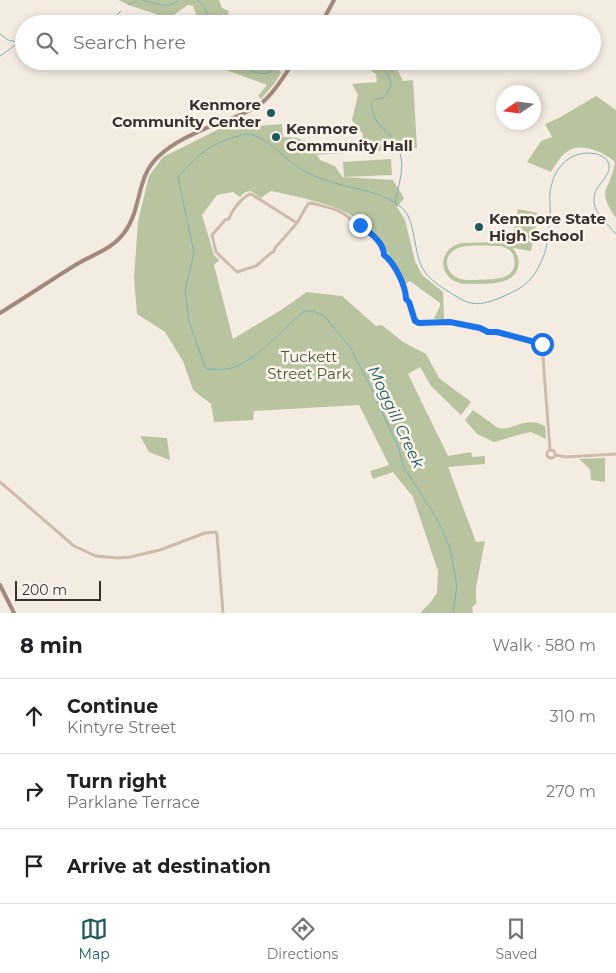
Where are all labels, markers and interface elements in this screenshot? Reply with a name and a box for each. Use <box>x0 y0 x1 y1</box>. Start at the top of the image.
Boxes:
search box <box>15 15 601 70</box>
icon: search <box>33 29 61 57</box>
text: Search here <box>73 31 186 54</box>
north arrow <box>496 85 541 130</box>
place label: Kenmore Community Center <box>112 95 262 131</box>
marker: Kenmore Community Center <box>265 107 277 119</box>
place label: Kenmore Community Hall <box>286 119 413 155</box>
marker: Kenmore Community Hall <box>270 131 282 143</box>
place label: Kenmore State High School <box>489 209 606 245</box>
route end <box>349 214 372 237</box>
marker: Kenmore State High School <box>473 221 485 233</box>
route start <box>531 333 554 356</box>
park label: Tuckett Street Park <box>267 347 351 383</box>
water label: Moggill Creek <box>364 363 429 473</box>
scale bar <box>15 578 101 601</box>
text: 200 m <box>22 581 67 599</box>
text: 8 min <box>20 633 83 658</box>
text: Walk · 580 m <box>492 636 596 655</box>
text: Continue <box>67 695 158 718</box>
icon: ahead <box>20 702 48 730</box>
text: 310 m <box>549 707 596 726</box>
text: Kintyre Street <box>67 718 177 737</box>
text: Turn right <box>67 770 167 793</box>
icon: right <box>20 777 48 805</box>
text: 270 m <box>546 782 596 801</box>
text: Parklane Terrace <box>67 793 200 812</box>
icon: arrive <box>20 852 48 880</box>
text: Arrive at destination <box>67 855 271 878</box>
tab: Map <box>79 915 110 963</box>
tab: Directions <box>267 915 338 963</box>
tab: Saved <box>495 915 537 963</box>

